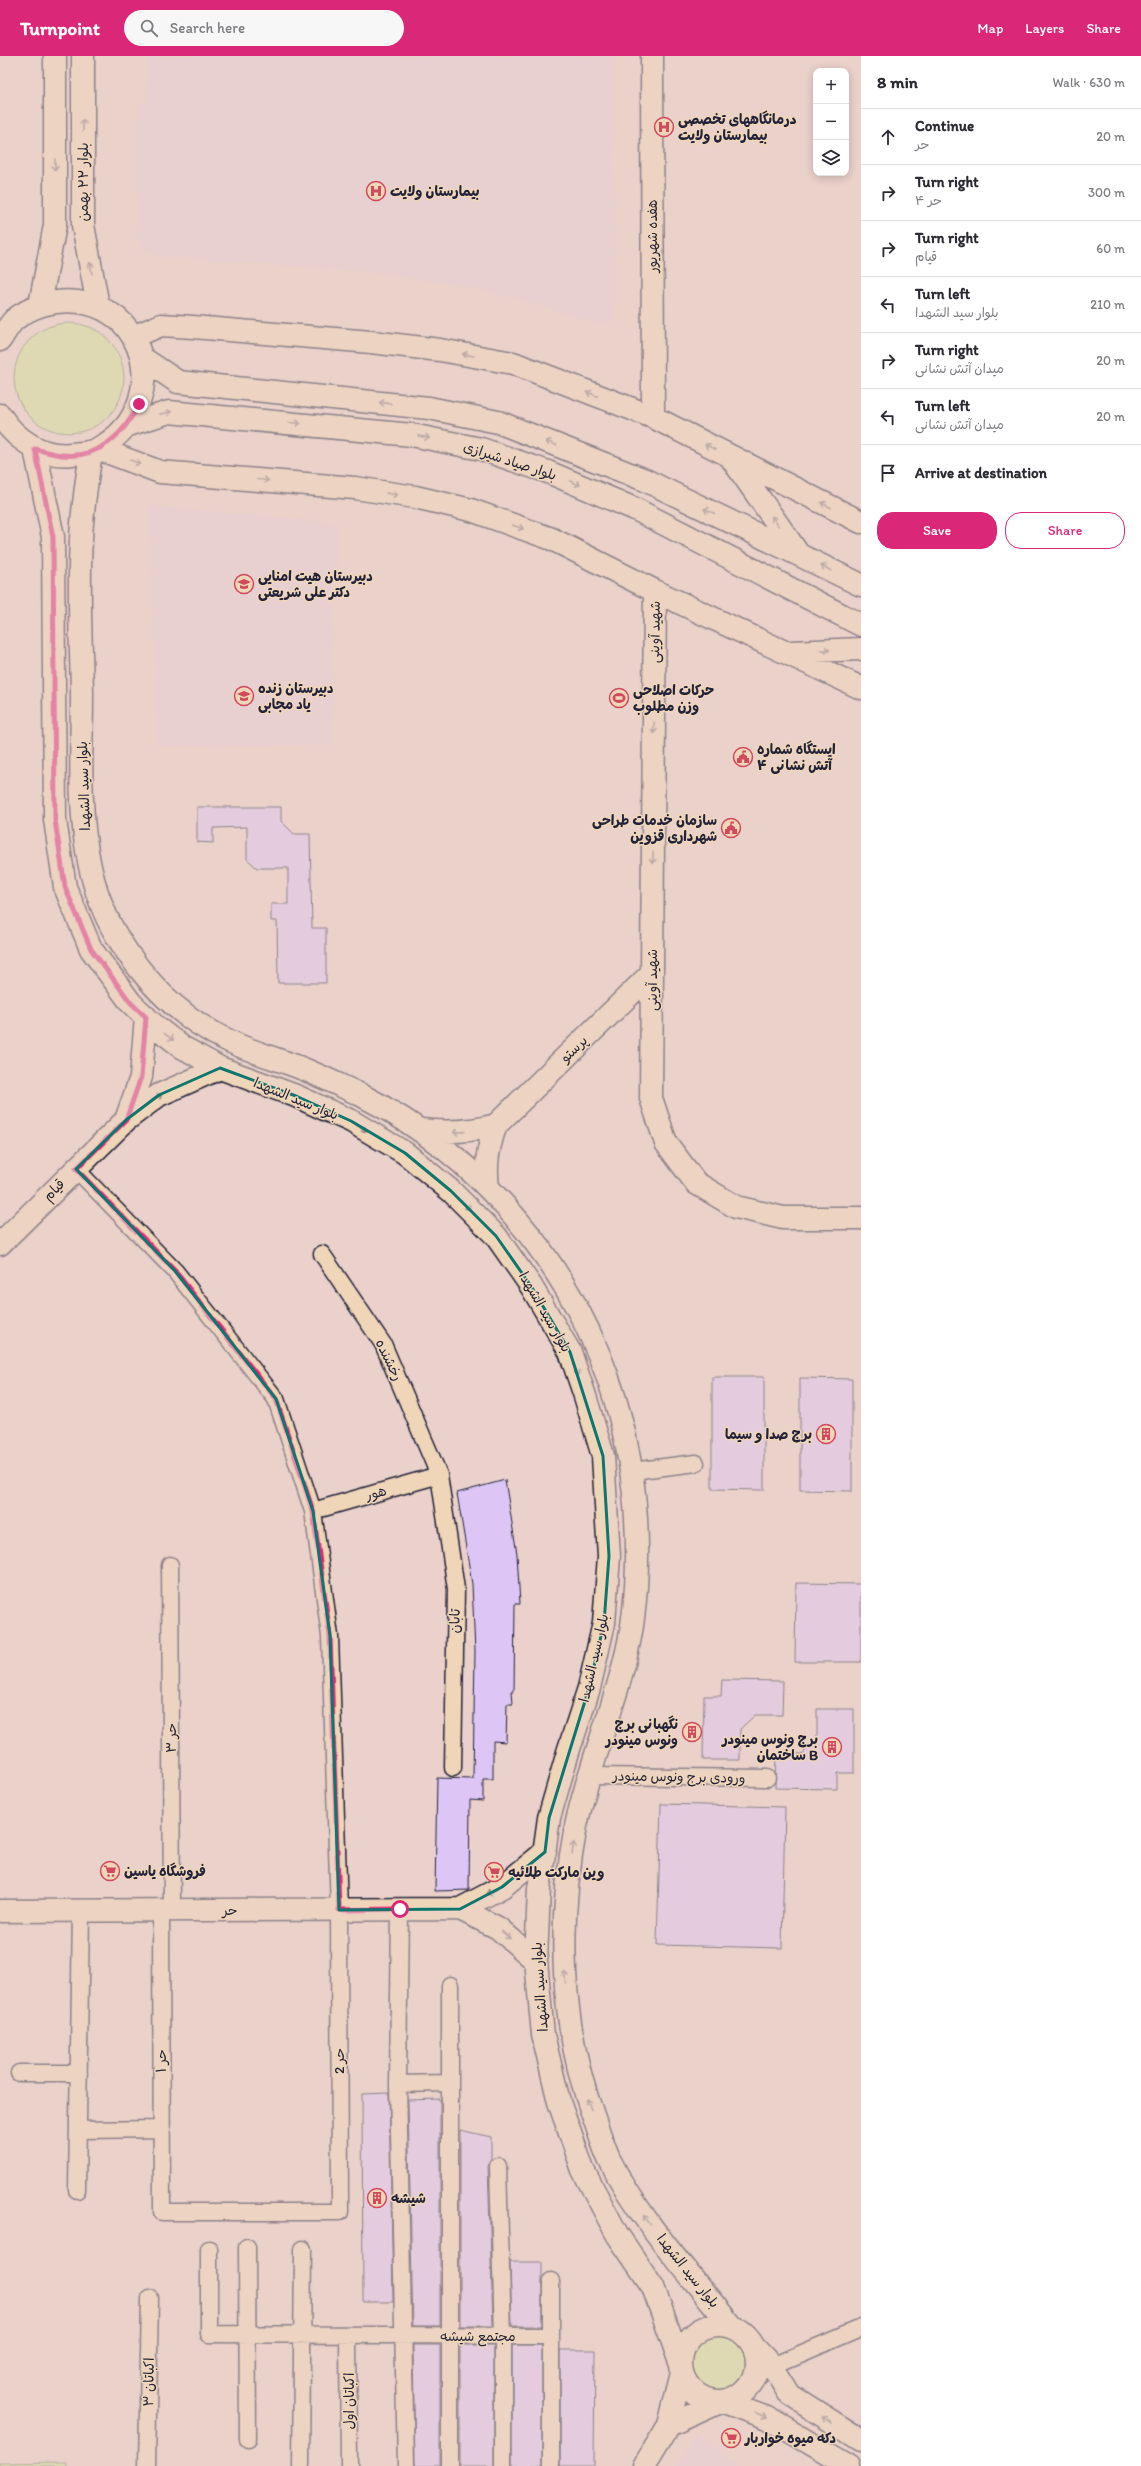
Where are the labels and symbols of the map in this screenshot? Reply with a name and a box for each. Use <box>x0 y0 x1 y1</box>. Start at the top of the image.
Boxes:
place label: درمانگاههای تخصصی بیمارستان ولایت <box>678 110 797 144</box>
hospital icon: درمانگاههای تخصصی بیمارستان ولایت <box>653 116 675 138</box>
one-way arrow <box>79 119 87 132</box>
street label: بلوار ۲۲ بهمن <box>75 142 92 222</box>
one-way arrow <box>51 158 59 171</box>
hospital icon: بیمارستان ولایت <box>365 180 387 202</box>
place label: بیمارستان ولایت <box>390 183 480 200</box>
street label: هفده شهریور <box>644 199 661 274</box>
one-way arrow <box>86 262 94 275</box>
one-way arrow <box>462 351 475 359</box>
one-way arrow <box>586 389 598 397</box>
route end <box>130 395 148 413</box>
one-way arrow <box>379 399 392 407</box>
one-way arrow <box>159 409 172 417</box>
one-way arrow <box>288 419 301 427</box>
one-way arrow <box>417 434 430 442</box>
street label: بلوار صیاد شیرازی <box>461 438 559 484</box>
one-way arrow <box>546 439 558 447</box>
one-way arrow <box>704 442 716 450</box>
one-way arrow <box>129 459 141 467</box>
one-way arrow <box>256 477 269 484</box>
one-way arrow <box>568 480 580 488</box>
one-way arrow <box>385 490 398 498</box>
one-way arrow <box>820 501 832 508</box>
one-way arrow <box>704 507 716 514</box>
one-way arrow <box>771 516 779 527</box>
one-way arrow <box>511 523 523 531</box>
one-way arrow <box>820 564 832 571</box>
place label: دبیرستان هیت امنایی دکتر علی شریعتی <box>258 568 373 601</box>
school or university icon: دبیرستان هیت امنایی دکتر علی شریعتی <box>233 573 255 595</box>
street label: شهید آوینی <box>646 601 664 663</box>
one-way arrow <box>817 647 830 654</box>
place label: دبیرستان زنده یاد مجابی <box>258 680 334 713</box>
place label: حرکات اصلاحی وزن مطلوب <box>633 682 714 715</box>
school or university icon: دبیرستان زنده یاد مجابی <box>233 685 255 707</box>
sports icon: حرکات اصلاحی وزن مطلوب <box>608 687 630 709</box>
one-way arrow <box>650 721 658 734</box>
place label: ایستگاه شماره ۴ آتش نشانی <box>757 740 836 774</box>
street label: بلوار سید الشهدا <box>74 741 94 831</box>
public building icon: ایستگاه شماره ۴ آتش نشانی <box>732 746 754 768</box>
place label: سازمان خدمات طراحی شهرداری قزوین <box>592 812 717 845</box>
public building icon: سازمان خدمات طراحی شهرداری قزوین <box>720 817 742 839</box>
one-way arrow <box>649 851 657 864</box>
street label: شهید آوینی <box>644 949 661 1011</box>
street label: پرستو <box>556 1032 592 1067</box>
one-way arrow <box>164 1033 175 1041</box>
street label: بلوار سید الشهدا <box>251 1074 341 1124</box>
one-way arrow <box>151 1093 162 1101</box>
one-way arrow <box>356 1124 368 1132</box>
one-way arrow <box>453 1129 466 1136</box>
street label: قیام <box>40 1176 70 1206</box>
one-way arrow <box>461 1201 471 1210</box>
street label: بلوار سید الشهدا <box>515 1269 575 1355</box>
street label: رخشنده <box>372 1336 406 1384</box>
one-way arrow <box>573 1364 580 1377</box>
building icon: برج صدا و سیما <box>815 1423 837 1445</box>
place label: برج صدا و سیما <box>725 1426 812 1443</box>
street label: هور <box>363 1482 389 1504</box>
street label: تابان <box>446 1607 464 1634</box>
street label: بلوار سید الشهدا <box>576 1612 612 1704</box>
place label: نگهبانی برج ونوس مینودر <box>604 1715 678 1750</box>
building icon: نگهبانی برج ونوس مینودر <box>681 1721 703 1743</box>
street label: حر ۳ <box>163 1723 180 1753</box>
place label: برج ونوس مینودر ساختمان B <box>720 1731 818 1764</box>
building icon: برج ونوس مینودر ساختمان B <box>821 1736 843 1758</box>
street label: ورودی برج ونوس مینودر <box>611 1767 746 1788</box>
one-way arrow <box>569 1842 577 1855</box>
supermarket icon: فروشگاه یاسین <box>99 1860 121 1882</box>
supermarket icon: وین مارکت طلائیه <box>483 1861 505 1883</box>
place label: فروشگاه یاسین <box>124 1862 206 1880</box>
place label: وین مارکت طلائیه <box>508 1864 604 1881</box>
one-way arrow <box>486 1889 498 1897</box>
route start <box>391 1900 409 1918</box>
street label: حر <box>221 1902 238 1919</box>
one-way arrow <box>501 1930 511 1940</box>
street label: بلوار سید الشهدا <box>528 1941 552 2033</box>
one-way arrow <box>562 1971 569 1984</box>
street label: حر 2 <box>331 2048 348 2074</box>
street label: حر ۱ <box>153 2049 170 2073</box>
one-way arrow <box>585 2098 592 2111</box>
building icon: شیشه <box>366 2187 388 2209</box>
place label: شیشه <box>391 2190 426 2207</box>
one-way arrow <box>643 2215 651 2226</box>
street label: بلوار سید الشهدا <box>653 2231 723 2311</box>
street label: مجتمع شیشه <box>440 2328 516 2347</box>
street label: اکباتان ۳ <box>140 2357 158 2407</box>
street label: اکباتان اول <box>341 2373 358 2429</box>
one-way arrow <box>754 2412 766 2420</box>
one-way arrow <box>822 2416 833 2424</box>
supermarket icon: دکه میوه خواربار <box>720 2427 742 2449</box>
place label: دکه میوه خواربار <box>744 2430 836 2448</box>

